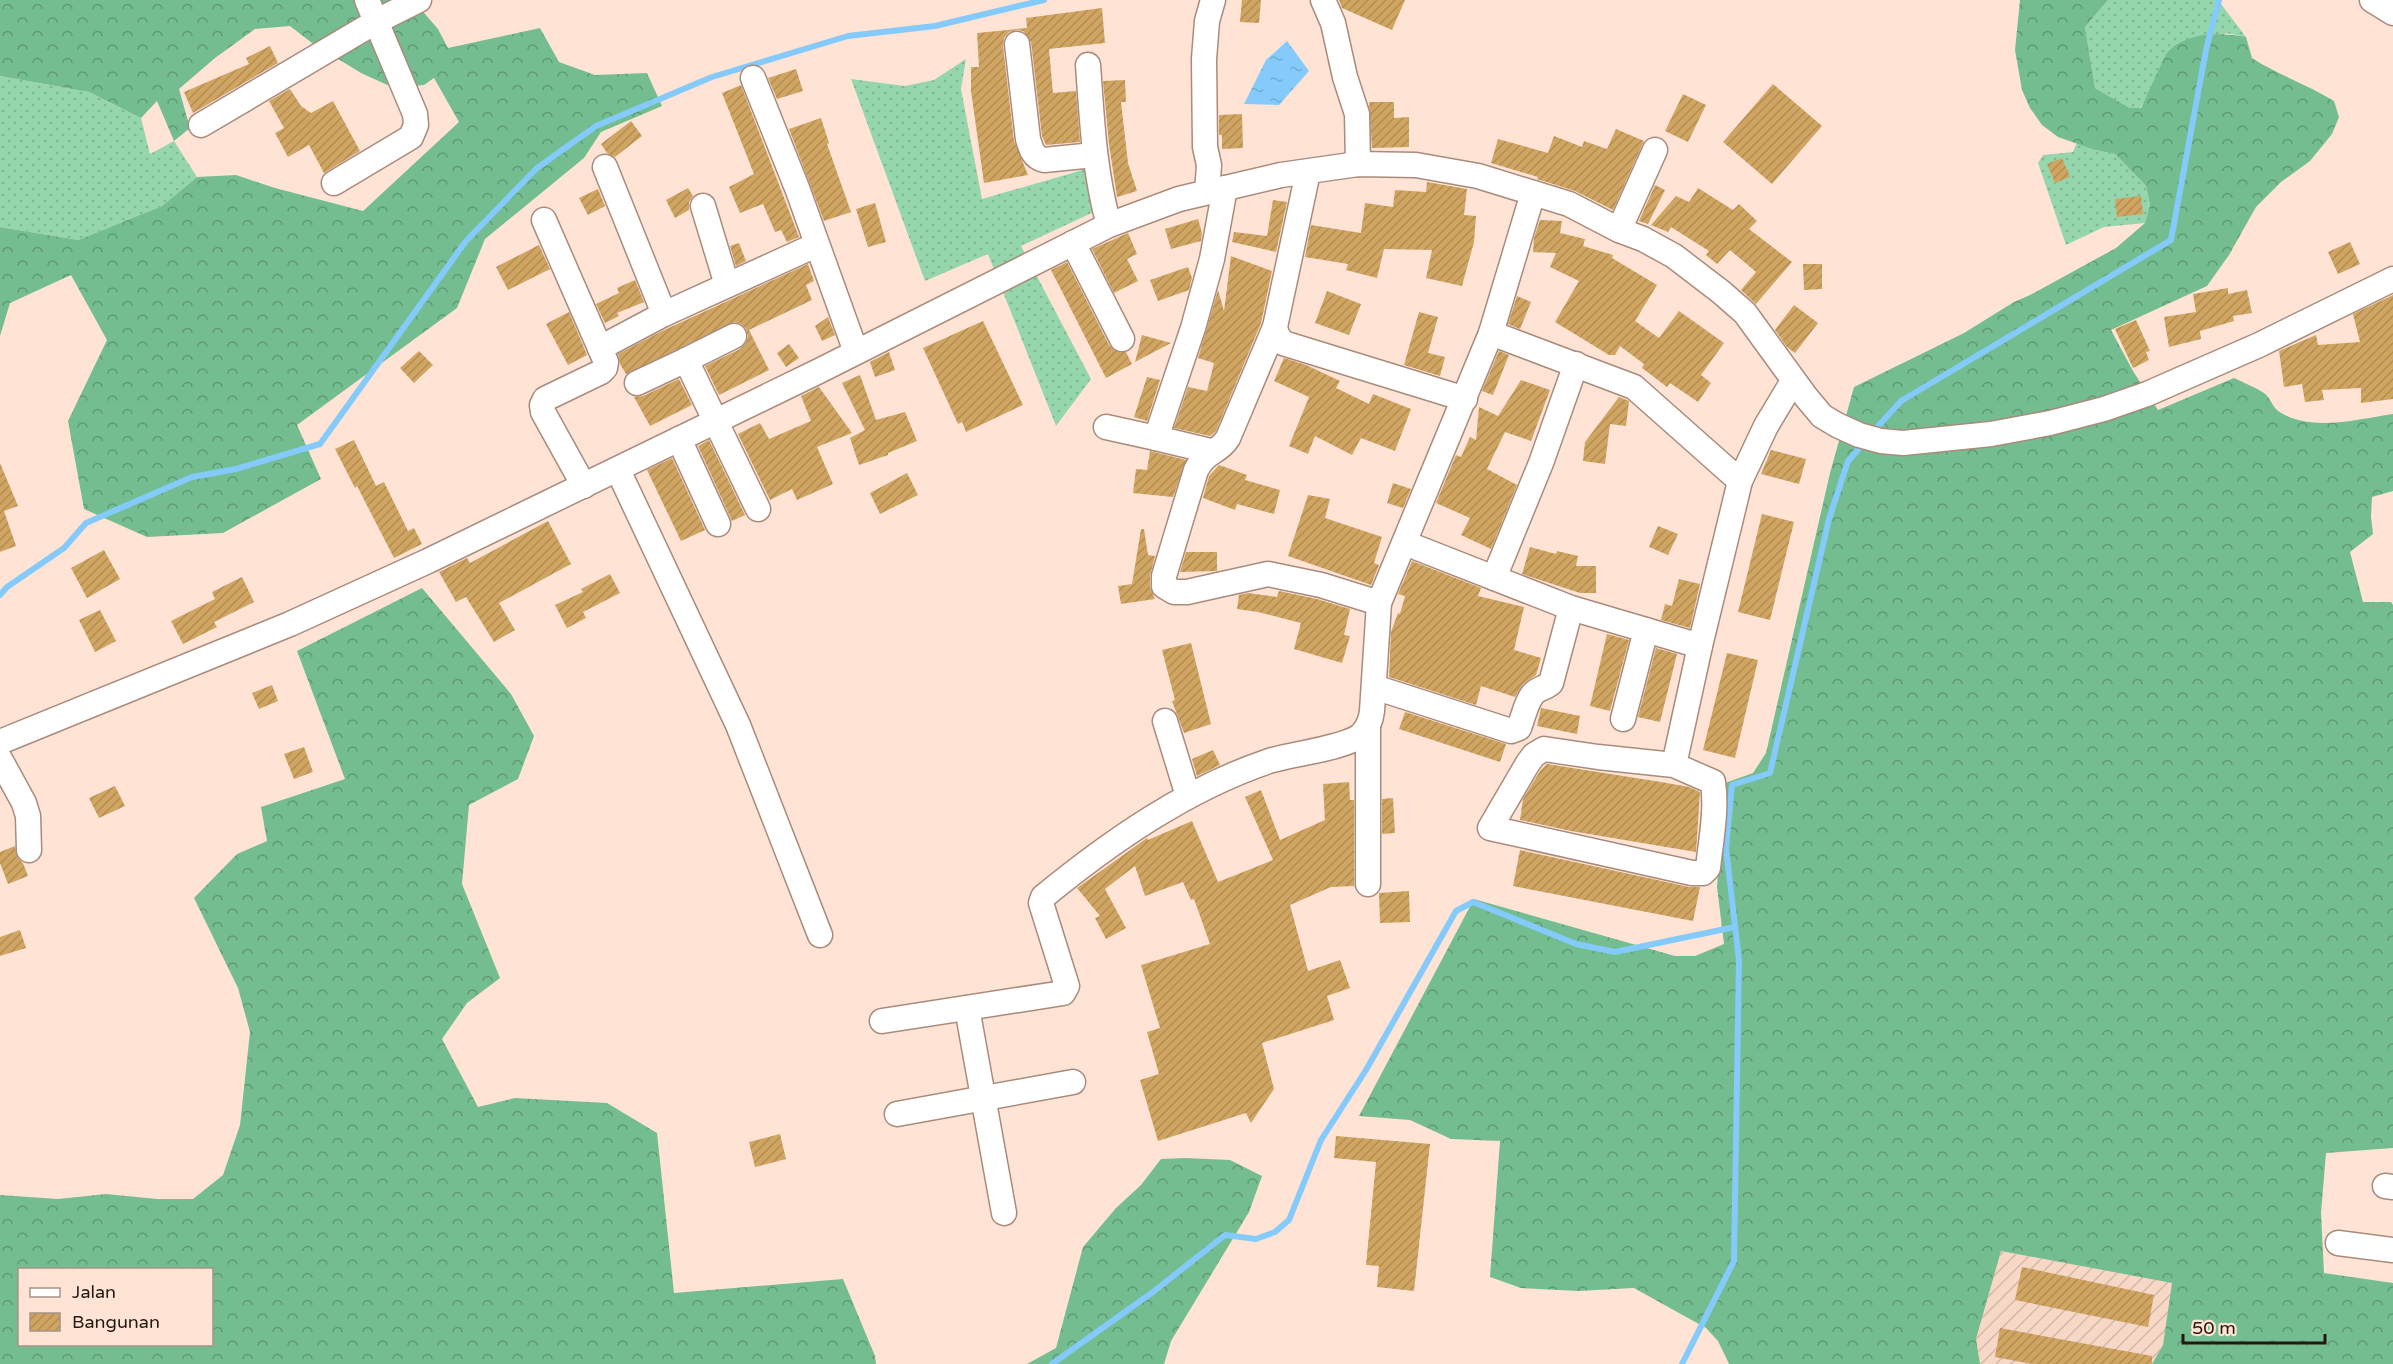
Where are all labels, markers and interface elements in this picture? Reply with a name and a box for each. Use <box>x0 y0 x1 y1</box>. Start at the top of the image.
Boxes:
legend <box>18 1268 213 1346</box>
text: Jalan <box>72 1281 116 1303</box>
scale bar <box>2183 1307 2326 1345</box>
text: Bangunan <box>72 1311 160 1333</box>
text: 50 m <box>2192 1317 2236 1339</box>

